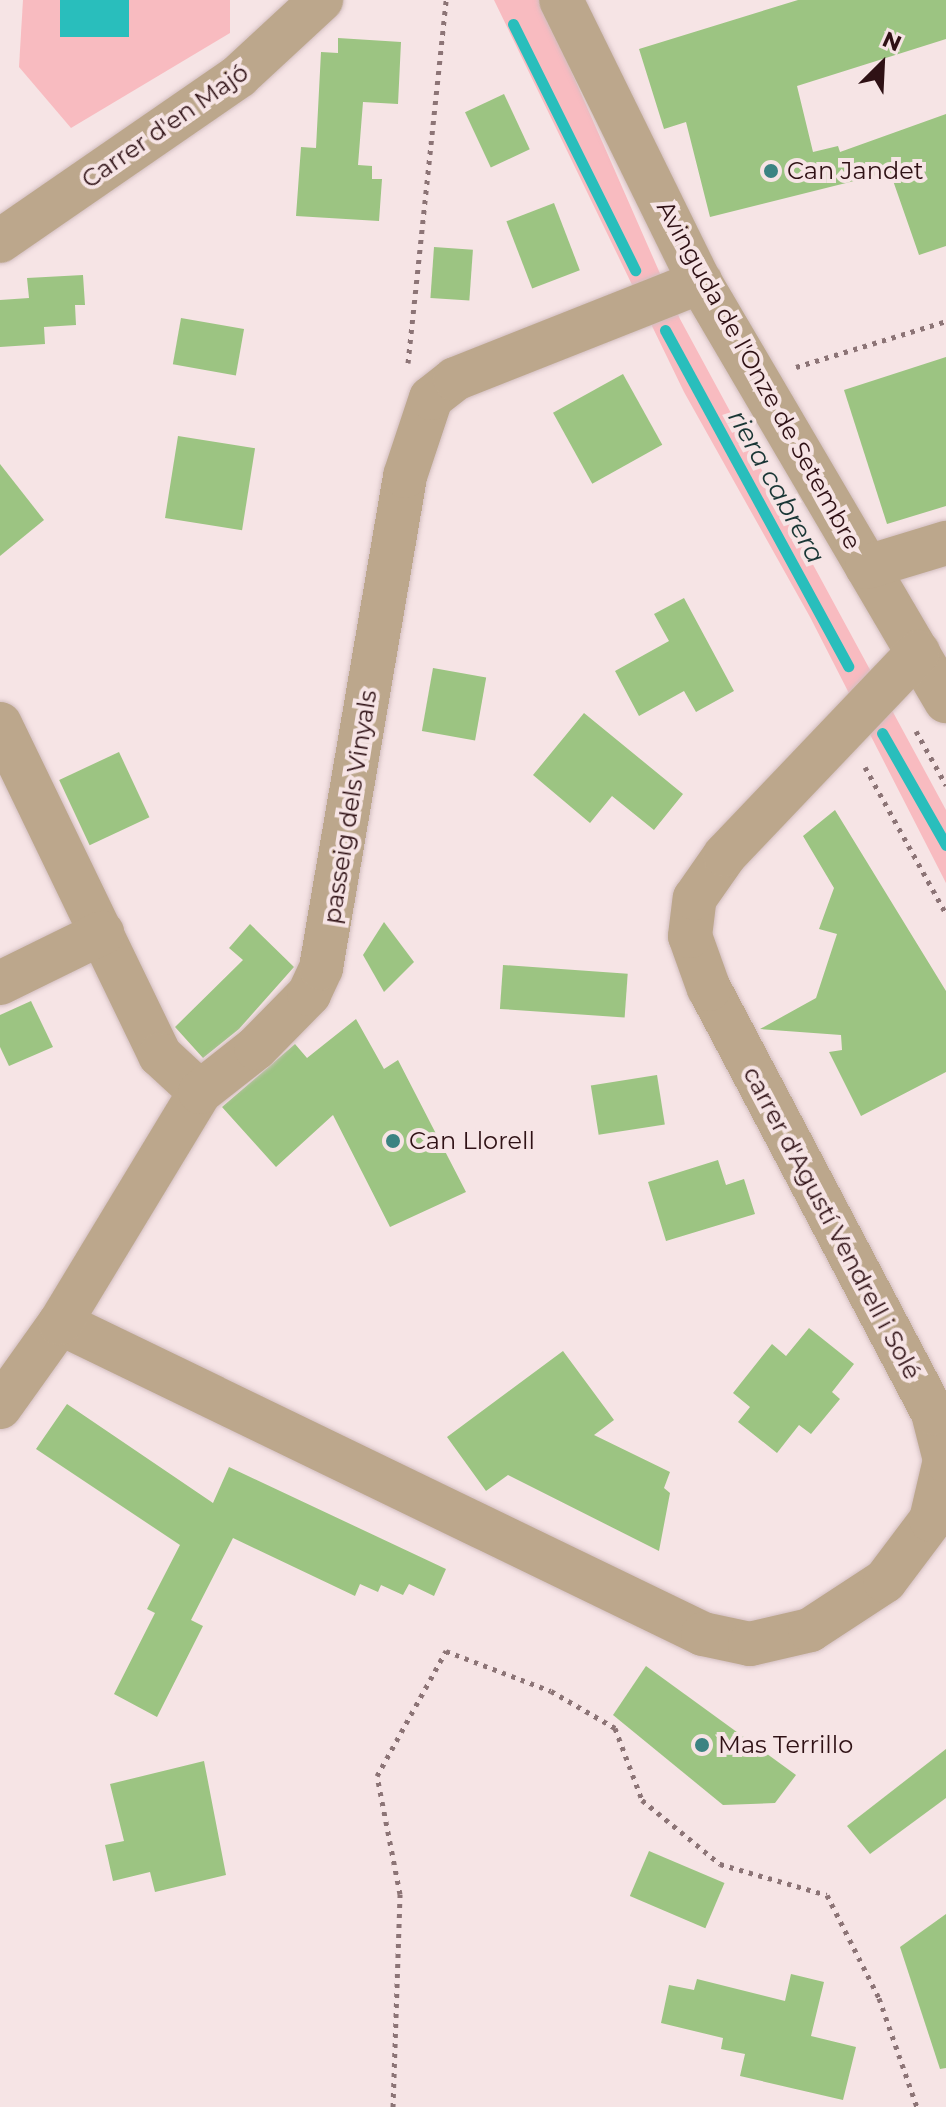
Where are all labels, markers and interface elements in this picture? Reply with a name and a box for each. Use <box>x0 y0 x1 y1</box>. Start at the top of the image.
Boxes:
north arrow <box>842 24 922 104</box>
text: N <box>878 26 906 58</box>
street label: Carrer d'en Majó <box>76 58 254 194</box>
place label: Can Jandet <box>787 157 923 185</box>
marker: Can Jandet <box>762 162 780 180</box>
street label: Avinguda de l'Onze de Setembre <box>651 196 867 554</box>
water label: riera cabrera <box>721 405 831 569</box>
street label: passeig dels Vinyals <box>317 688 383 926</box>
street label: carrer d'Agustí Vendrell i Solé <box>737 1062 927 1384</box>
place label: Can Llorell <box>409 1127 535 1155</box>
marker: Can Llorell <box>384 1132 402 1150</box>
place label: Mas Terrillo <box>718 1731 853 1759</box>
marker: Mas Terrillo <box>693 1736 711 1754</box>

